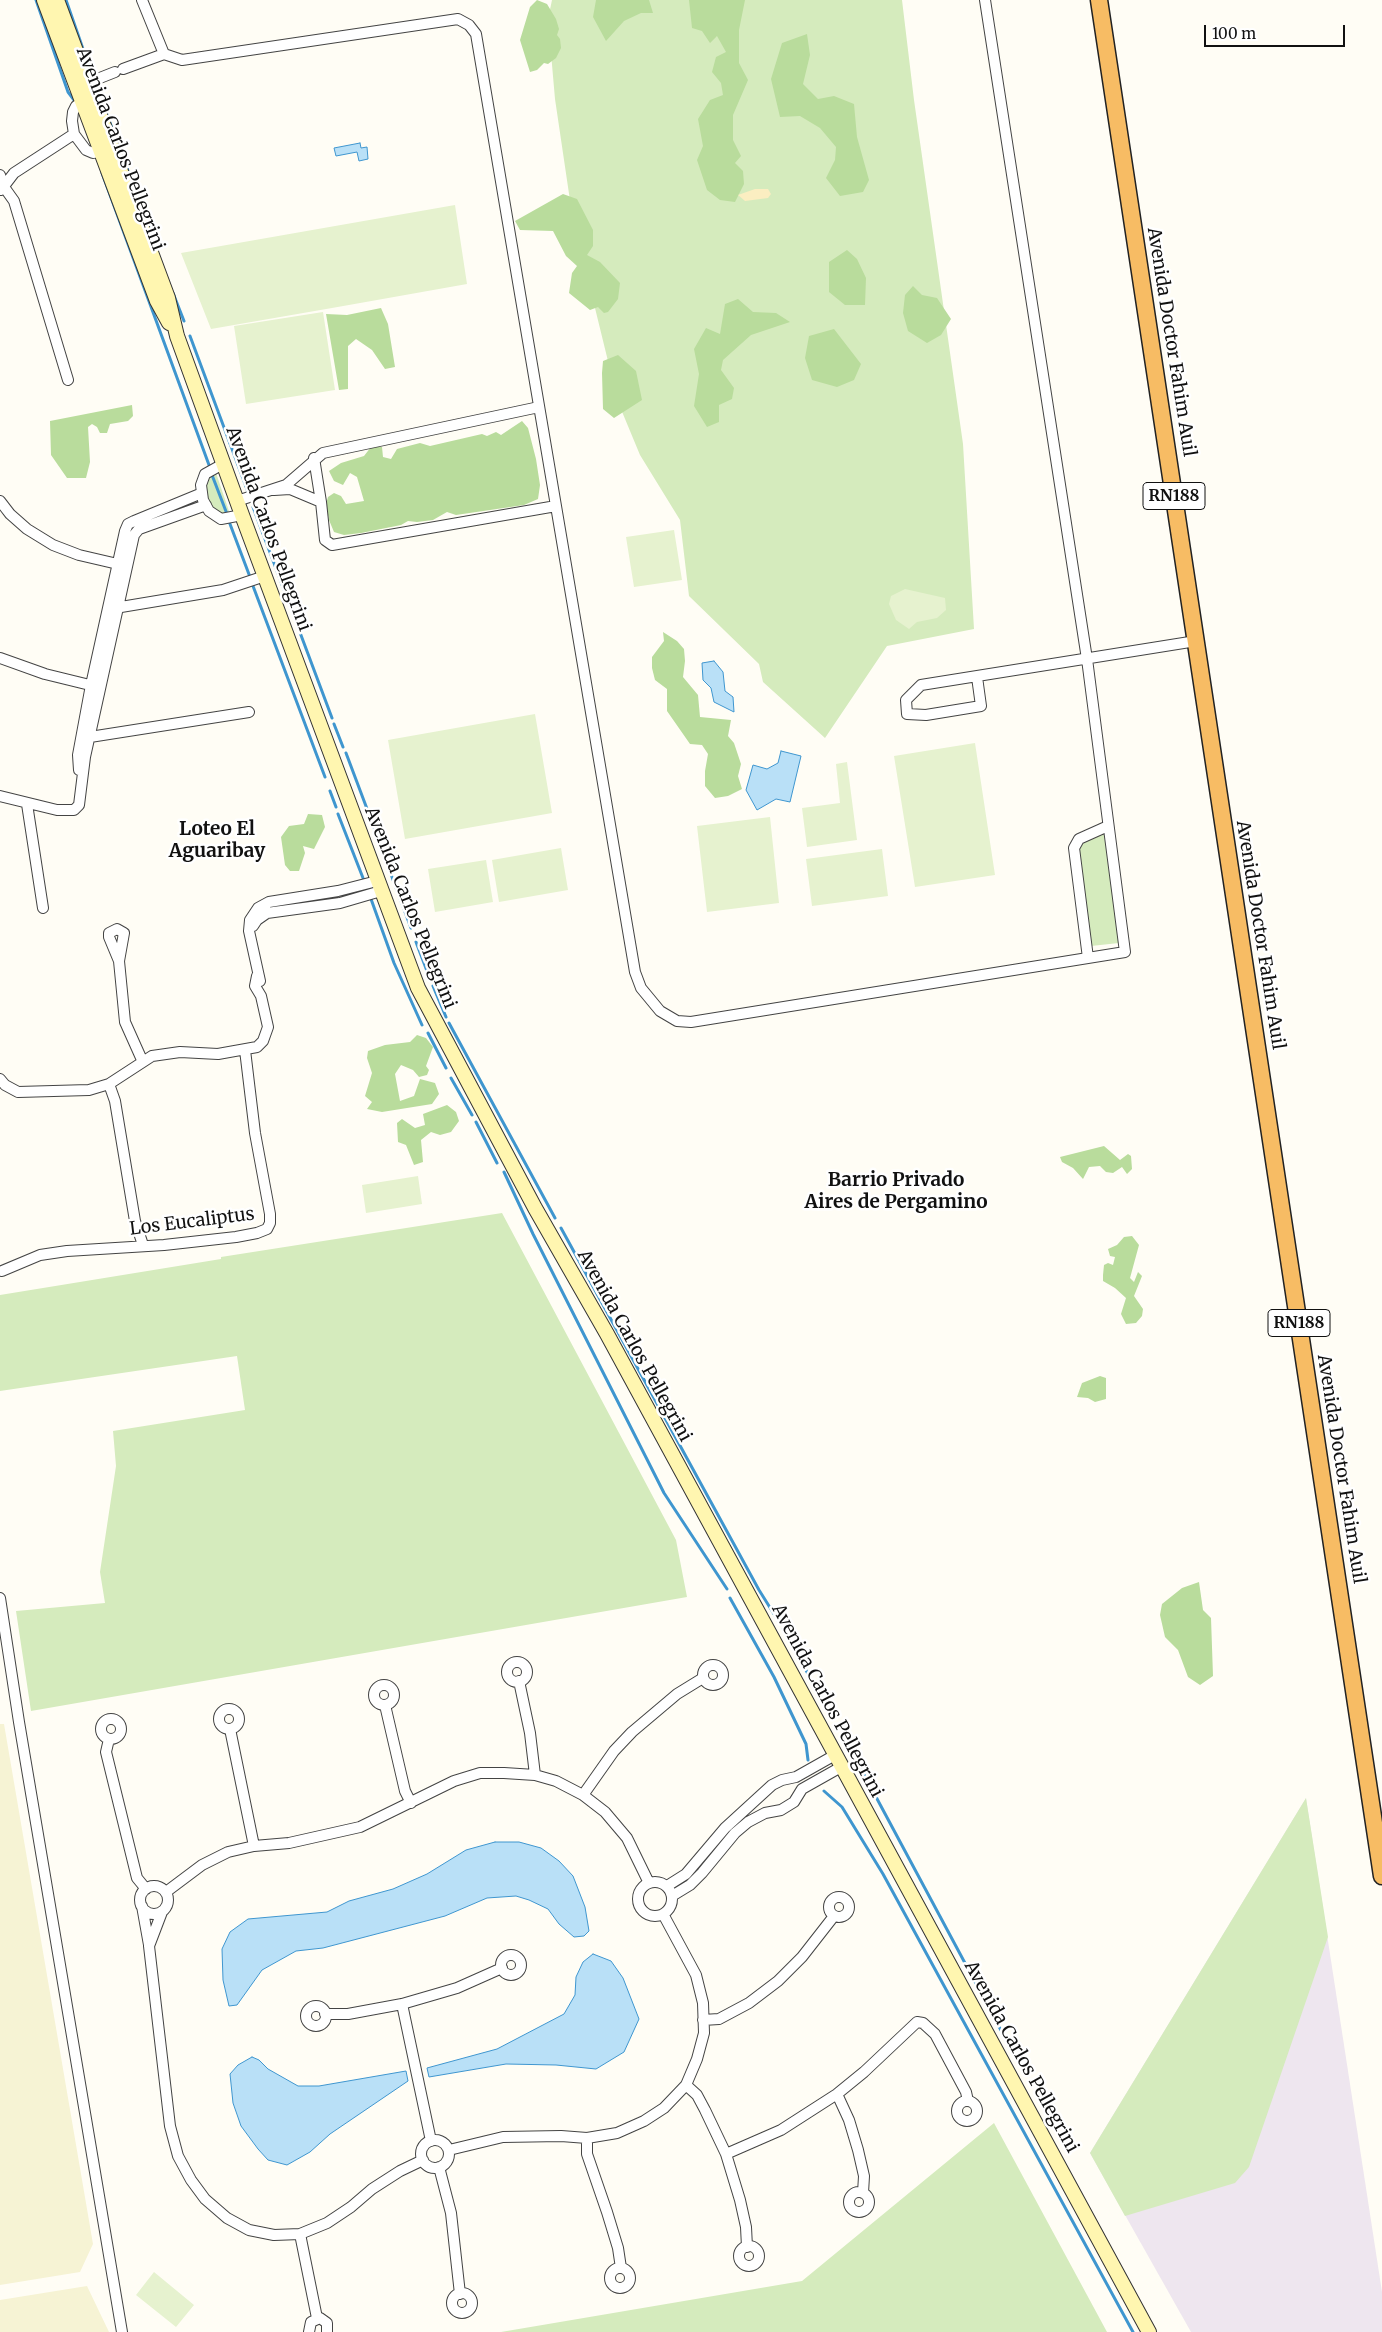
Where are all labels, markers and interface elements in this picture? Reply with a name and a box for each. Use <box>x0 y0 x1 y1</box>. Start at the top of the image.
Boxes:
scale bar <box>1207 15 1348 47</box>
text: 100 m <box>1212 24 1256 43</box>
street label: Avenida Carlos Pellegrini <box>71 44 169 254</box>
street label: Avenida Doctor Fahim Auil <box>1142 226 1200 458</box>
street label: Avenida Carlos Pellegrini <box>221 424 315 634</box>
road number: RN188 <box>1143 482 1205 510</box>
street label: Avenida Carlos Pellegrini <box>360 804 460 1012</box>
district label: Loteo El Aguaribay <box>169 819 265 863</box>
street label: Avenida Doctor Fahim Auil <box>1231 819 1289 1051</box>
district label: Barrio Privado Aires de Pergamino <box>805 1170 987 1214</box>
street label: Los Eucaliptus <box>128 1204 256 1240</box>
street label: Avenida Carlos Pellegrini <box>572 1246 696 1446</box>
road number: RN188 <box>1268 1310 1330 1336</box>
street label: Avenida Doctor Fahim Auil <box>1312 1353 1370 1585</box>
street label: Avenida Carlos Pellegrini <box>767 1601 887 1801</box>
street label: Avenida Carlos Pellegrini <box>959 1957 1083 2157</box>

